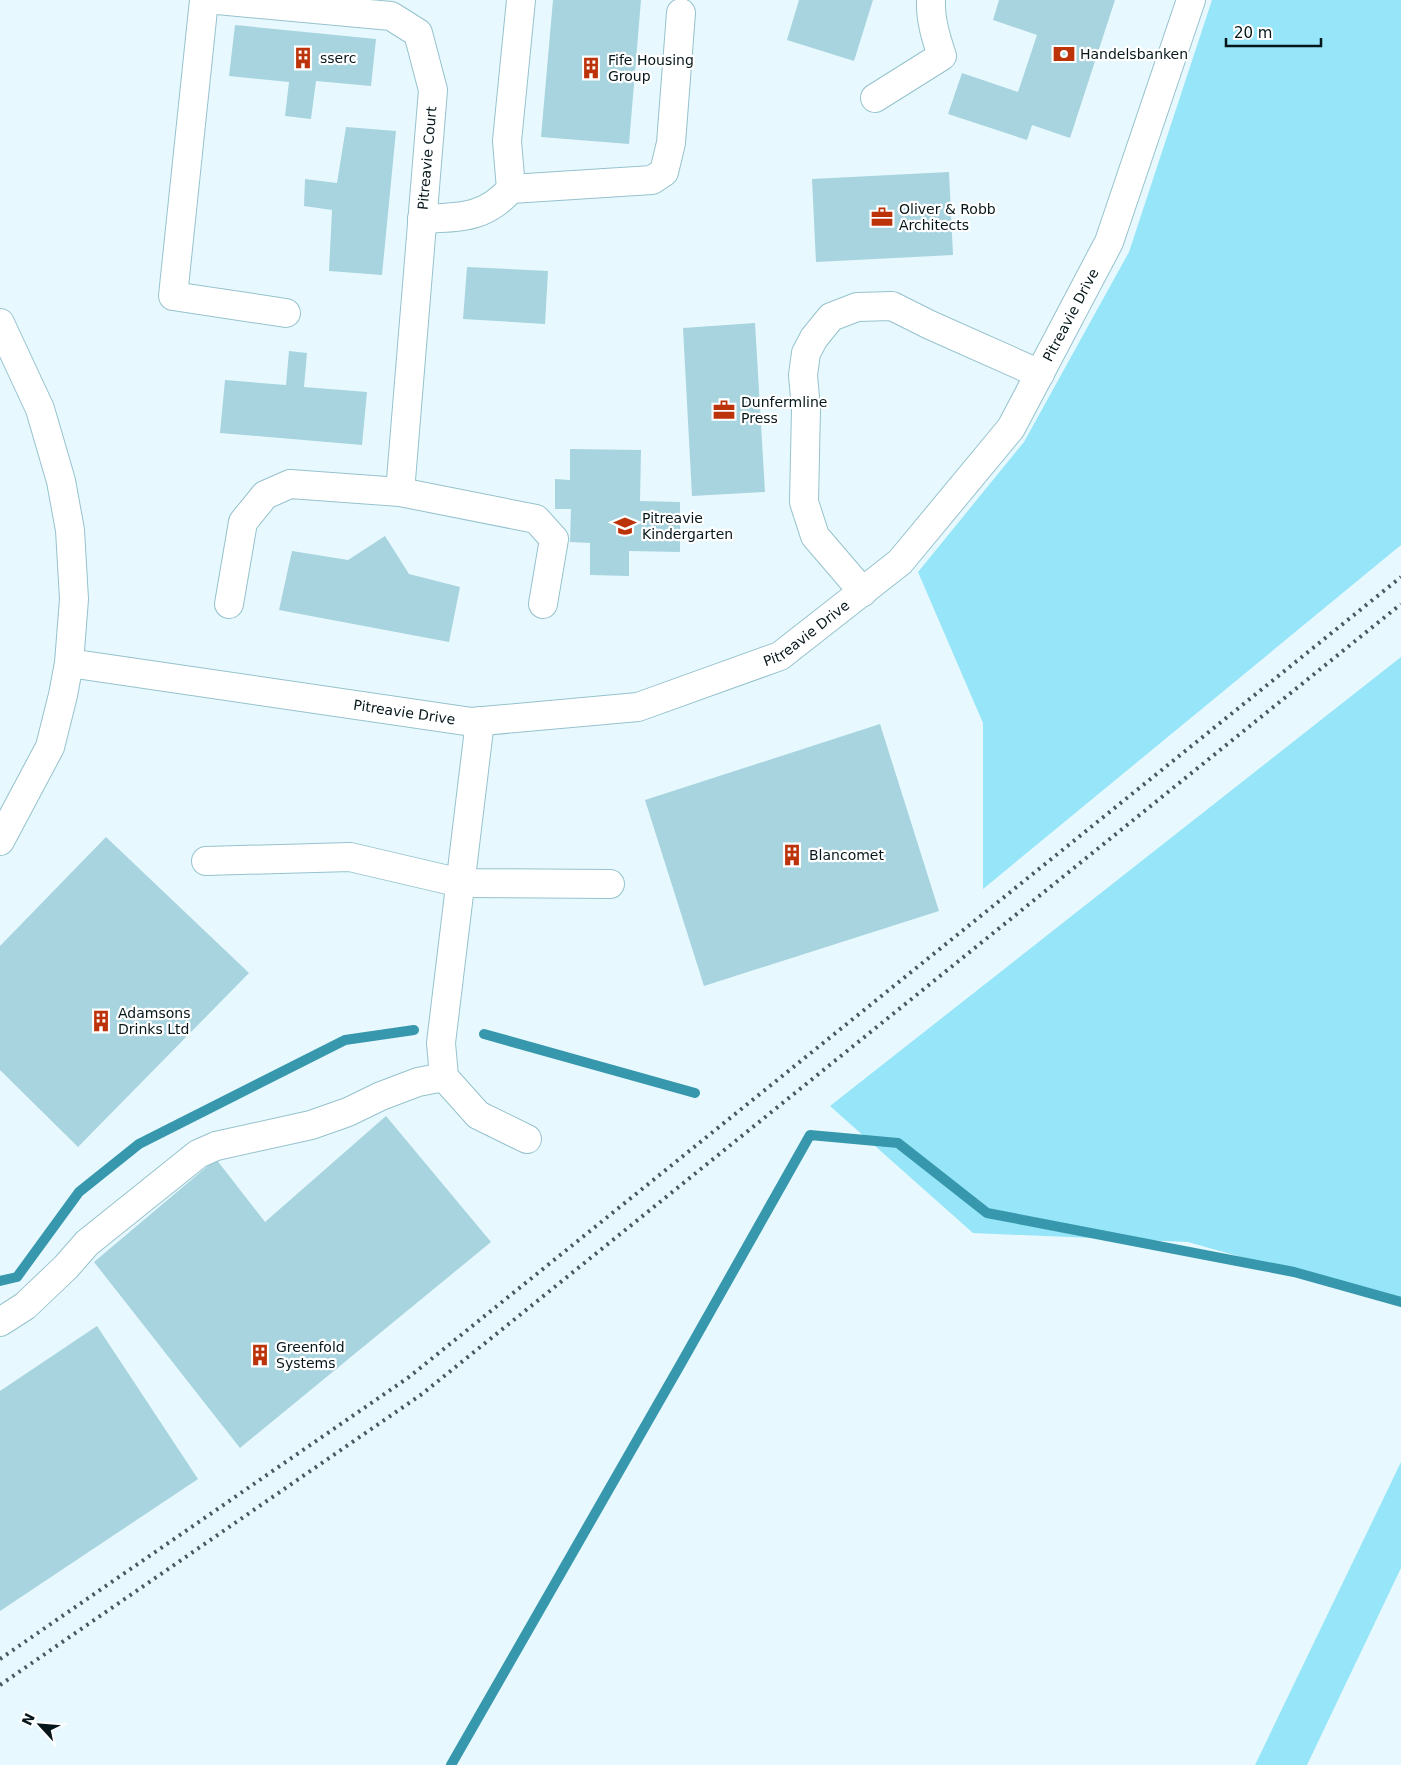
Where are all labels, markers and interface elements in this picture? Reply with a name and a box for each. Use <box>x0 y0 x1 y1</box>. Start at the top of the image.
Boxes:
scale bar <box>1226 15 1321 47</box>
text: 20 m <box>1234 24 1272 42</box>
bank icon: Handelsbanken <box>1051 41 1077 67</box>
building icon: sserc <box>290 45 316 71</box>
place label: Handelsbanken <box>1080 46 1188 62</box>
place label: sserc <box>320 50 356 66</box>
place label: Fife Housing Group <box>608 52 694 84</box>
building icon: Fife Housing Group <box>578 55 604 81</box>
street label: Pitreavie Court <box>415 105 440 210</box>
place label: Oliver & Robb Architects <box>899 201 996 233</box>
office icon: Oliver & Robb Architects <box>869 204 895 230</box>
street label: Pitreavie Drive <box>1039 266 1102 364</box>
place label: Dunfermline Press <box>741 394 827 426</box>
office icon: Dunfermline Press <box>711 397 737 423</box>
place label: Pitreavie Kindergarten <box>642 510 733 542</box>
school or university icon: Pitreavie Kindergarten <box>612 513 638 539</box>
street label: Pitreavie Drive <box>761 597 852 669</box>
street label: Pitreavie Drive <box>352 697 456 727</box>
building icon: Blancomet <box>779 842 805 868</box>
place label: Blancomet <box>809 847 884 863</box>
place label: Adamsons Drinks Ltd <box>118 1005 190 1037</box>
building icon: Adamsons Drinks Ltd <box>88 1008 114 1034</box>
place label: Greenfold Systems <box>276 1339 345 1371</box>
building icon: Greenfold Systems <box>247 1342 273 1368</box>
north arrow <box>15 1700 65 1750</box>
text: N <box>19 1711 38 1728</box>

